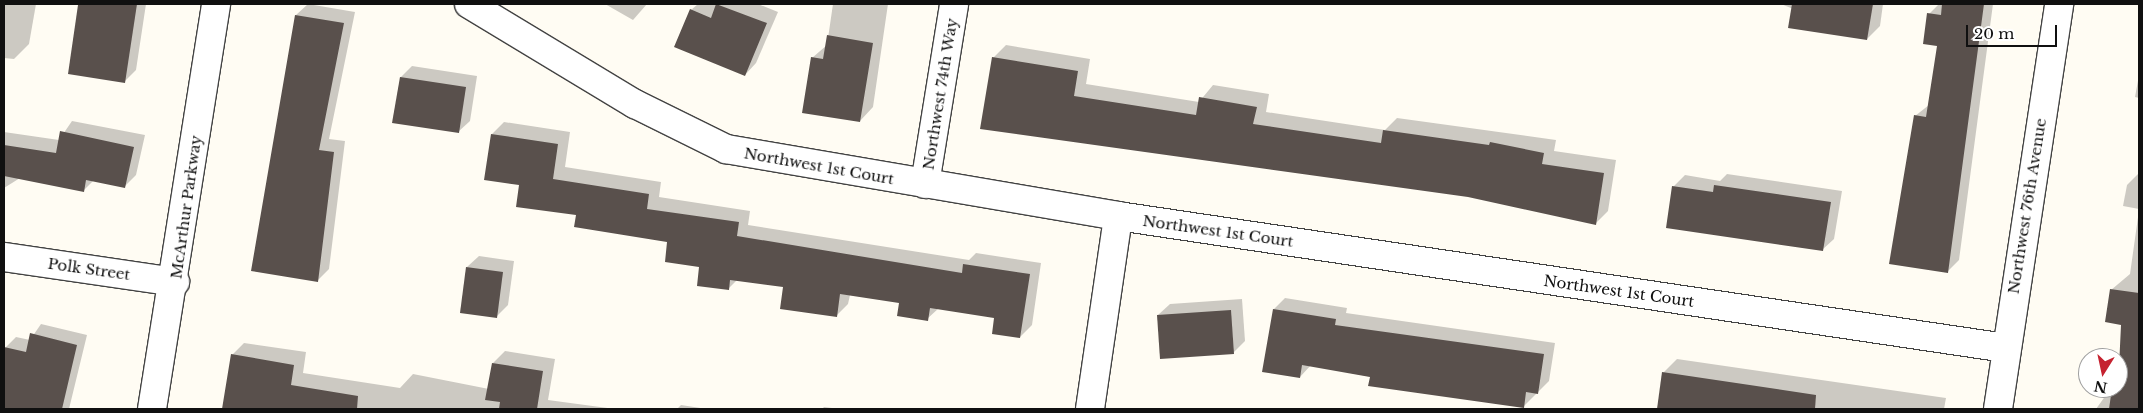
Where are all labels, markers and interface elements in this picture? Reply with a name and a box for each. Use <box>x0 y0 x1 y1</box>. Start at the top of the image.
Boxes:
scale bar <box>1968 15 2059 47</box>
street label: Northwest 74th Way <box>919 17 961 171</box>
text: 20 m <box>1974 24 2014 43</box>
street label: Northwest 76th Avenue <box>2004 117 2050 295</box>
street label: McArthur Parkway <box>167 134 205 280</box>
street label: Northwest 1st Court <box>743 144 895 188</box>
street label: Northwest 1st Court <box>1142 212 1294 250</box>
street label: Polk Street <box>47 254 131 284</box>
street label: Northwest 1st Court <box>1543 272 1695 310</box>
north arrow <box>2078 348 2128 398</box>
text: N <box>2093 377 2109 397</box>

